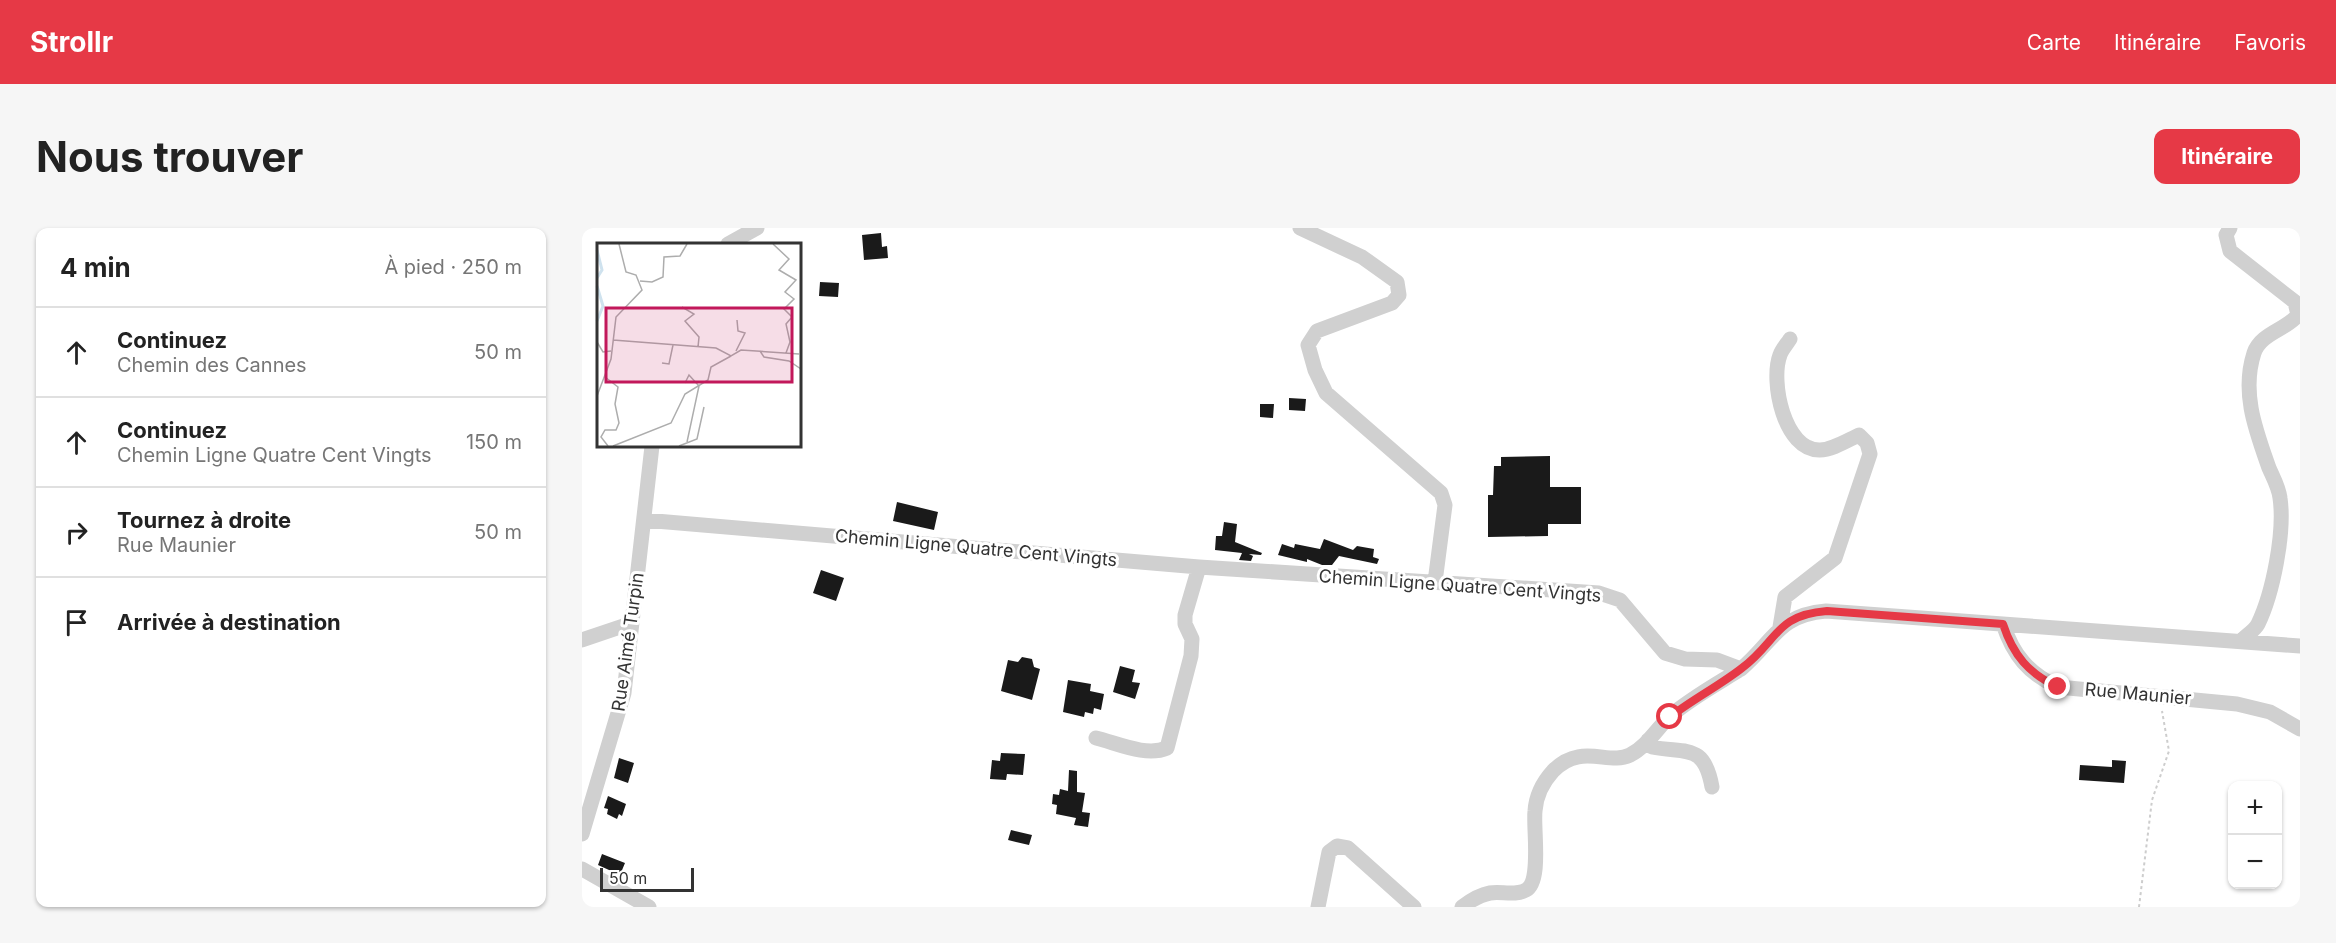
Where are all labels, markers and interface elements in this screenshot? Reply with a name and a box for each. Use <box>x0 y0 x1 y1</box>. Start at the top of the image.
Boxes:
text: Strollr <box>30 25 113 59</box>
text: Carte <box>2027 30 2081 55</box>
text: Itinéraire <box>2114 30 2201 55</box>
text: Favoris <box>2234 30 2306 55</box>
button: Itinéraire <box>2154 129 2300 184</box>
text: Nous trouver <box>36 131 303 182</box>
inset map <box>597 243 801 447</box>
text: 4 min <box>60 252 131 283</box>
text: À pied · 250 m <box>384 255 522 279</box>
text: Continuez <box>117 327 227 353</box>
icon: ahead <box>60 336 93 369</box>
text: 50 m <box>474 340 522 364</box>
text: Chemin des Cannes <box>117 353 307 377</box>
text: Continuez <box>117 417 227 443</box>
icon: ahead <box>60 426 93 459</box>
text: 150 m <box>466 430 522 454</box>
text: Chemin Ligne Quatre Cent Vingts <box>117 443 432 467</box>
text: Tournez à droite <box>117 507 291 533</box>
icon: right <box>60 516 93 549</box>
text: 50 m <box>474 520 522 544</box>
street label: Chemin Ligne Quatre Cent Vingts <box>834 525 1118 570</box>
text: Rue Maunier <box>117 533 236 557</box>
street label: Chemin Ligne Quatre Cent Vingts <box>1318 565 1602 606</box>
street label: Rue Aimé Turpin <box>607 571 648 713</box>
icon: arrive <box>60 606 93 639</box>
text: Arrivée à destination <box>117 609 341 635</box>
route end <box>2044 673 2070 699</box>
street label: Rue Maunier <box>2084 678 2193 709</box>
route start <box>1656 703 1682 729</box>
map controls <box>2228 781 2282 889</box>
button: + <box>2228 781 2282 835</box>
button: − <box>2228 835 2282 889</box>
scale bar <box>600 865 694 892</box>
text: 50 m <box>609 868 647 888</box>

